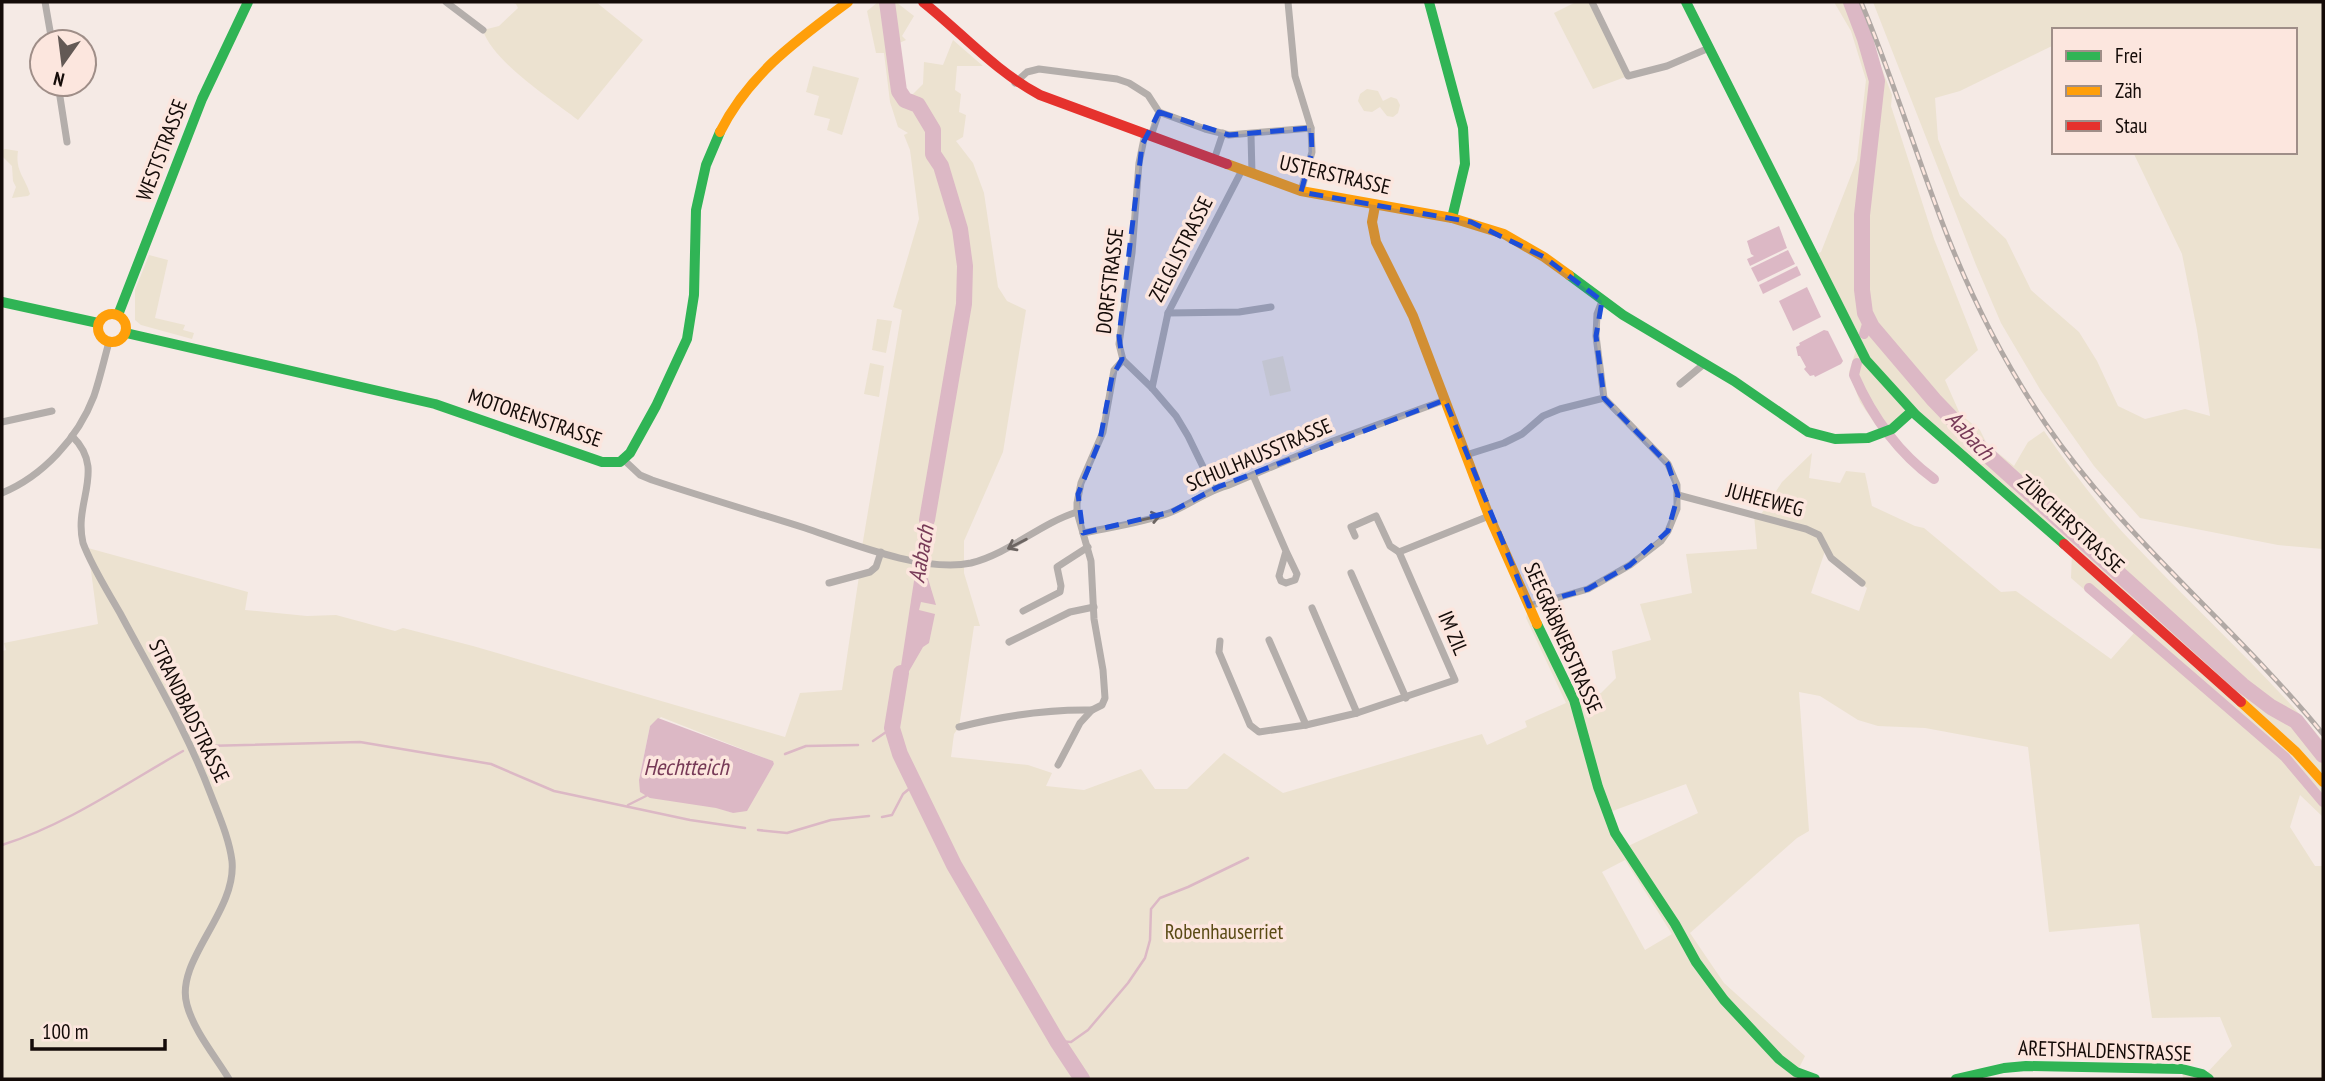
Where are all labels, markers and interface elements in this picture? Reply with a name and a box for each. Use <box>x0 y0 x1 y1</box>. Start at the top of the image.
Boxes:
north arrow <box>28 28 98 98</box>
legend <box>2052 28 2297 154</box>
text: Frei <box>2115 42 2143 69</box>
text: N <box>51 67 67 92</box>
text: Zäh <box>2115 77 2142 104</box>
street label: WESTSTRASSE <box>130 95 193 204</box>
text: Stau <box>2115 112 2147 139</box>
street label: USTERSTRASSE <box>1277 149 1393 200</box>
street label: ZELGLISTRASSE <box>1143 192 1219 306</box>
street label: DORFSTRASSE <box>1090 227 1129 335</box>
street label: MOTORENSTRASSE <box>465 382 606 453</box>
water label: Aabach <box>1940 404 2002 467</box>
street label: SCHULHAUSSTRASSE <box>1182 412 1336 497</box>
street label: ZÜRCHERSTRASSE <box>2012 469 2130 579</box>
street label: JUHEEWEG <box>1723 476 1807 523</box>
one-way arrow <box>1138 511 1161 524</box>
water label: Aabach <box>901 521 940 585</box>
one-way arrow <box>1007 537 1027 551</box>
street label: SEEGRÄBNERSTRASSE <box>1518 558 1609 717</box>
street label: IM ZIL <box>1432 607 1475 659</box>
street label: STRANDBADSTRASSE <box>143 635 236 787</box>
water label: Hechtteich <box>643 752 730 781</box>
park label: Robenhauserriet <box>1165 918 1283 945</box>
scale bar <box>32 1007 164 1052</box>
text: 100 m <box>42 1018 88 1045</box>
street label: ARETSHALDENSTRASSE <box>2018 1034 2192 1067</box>

